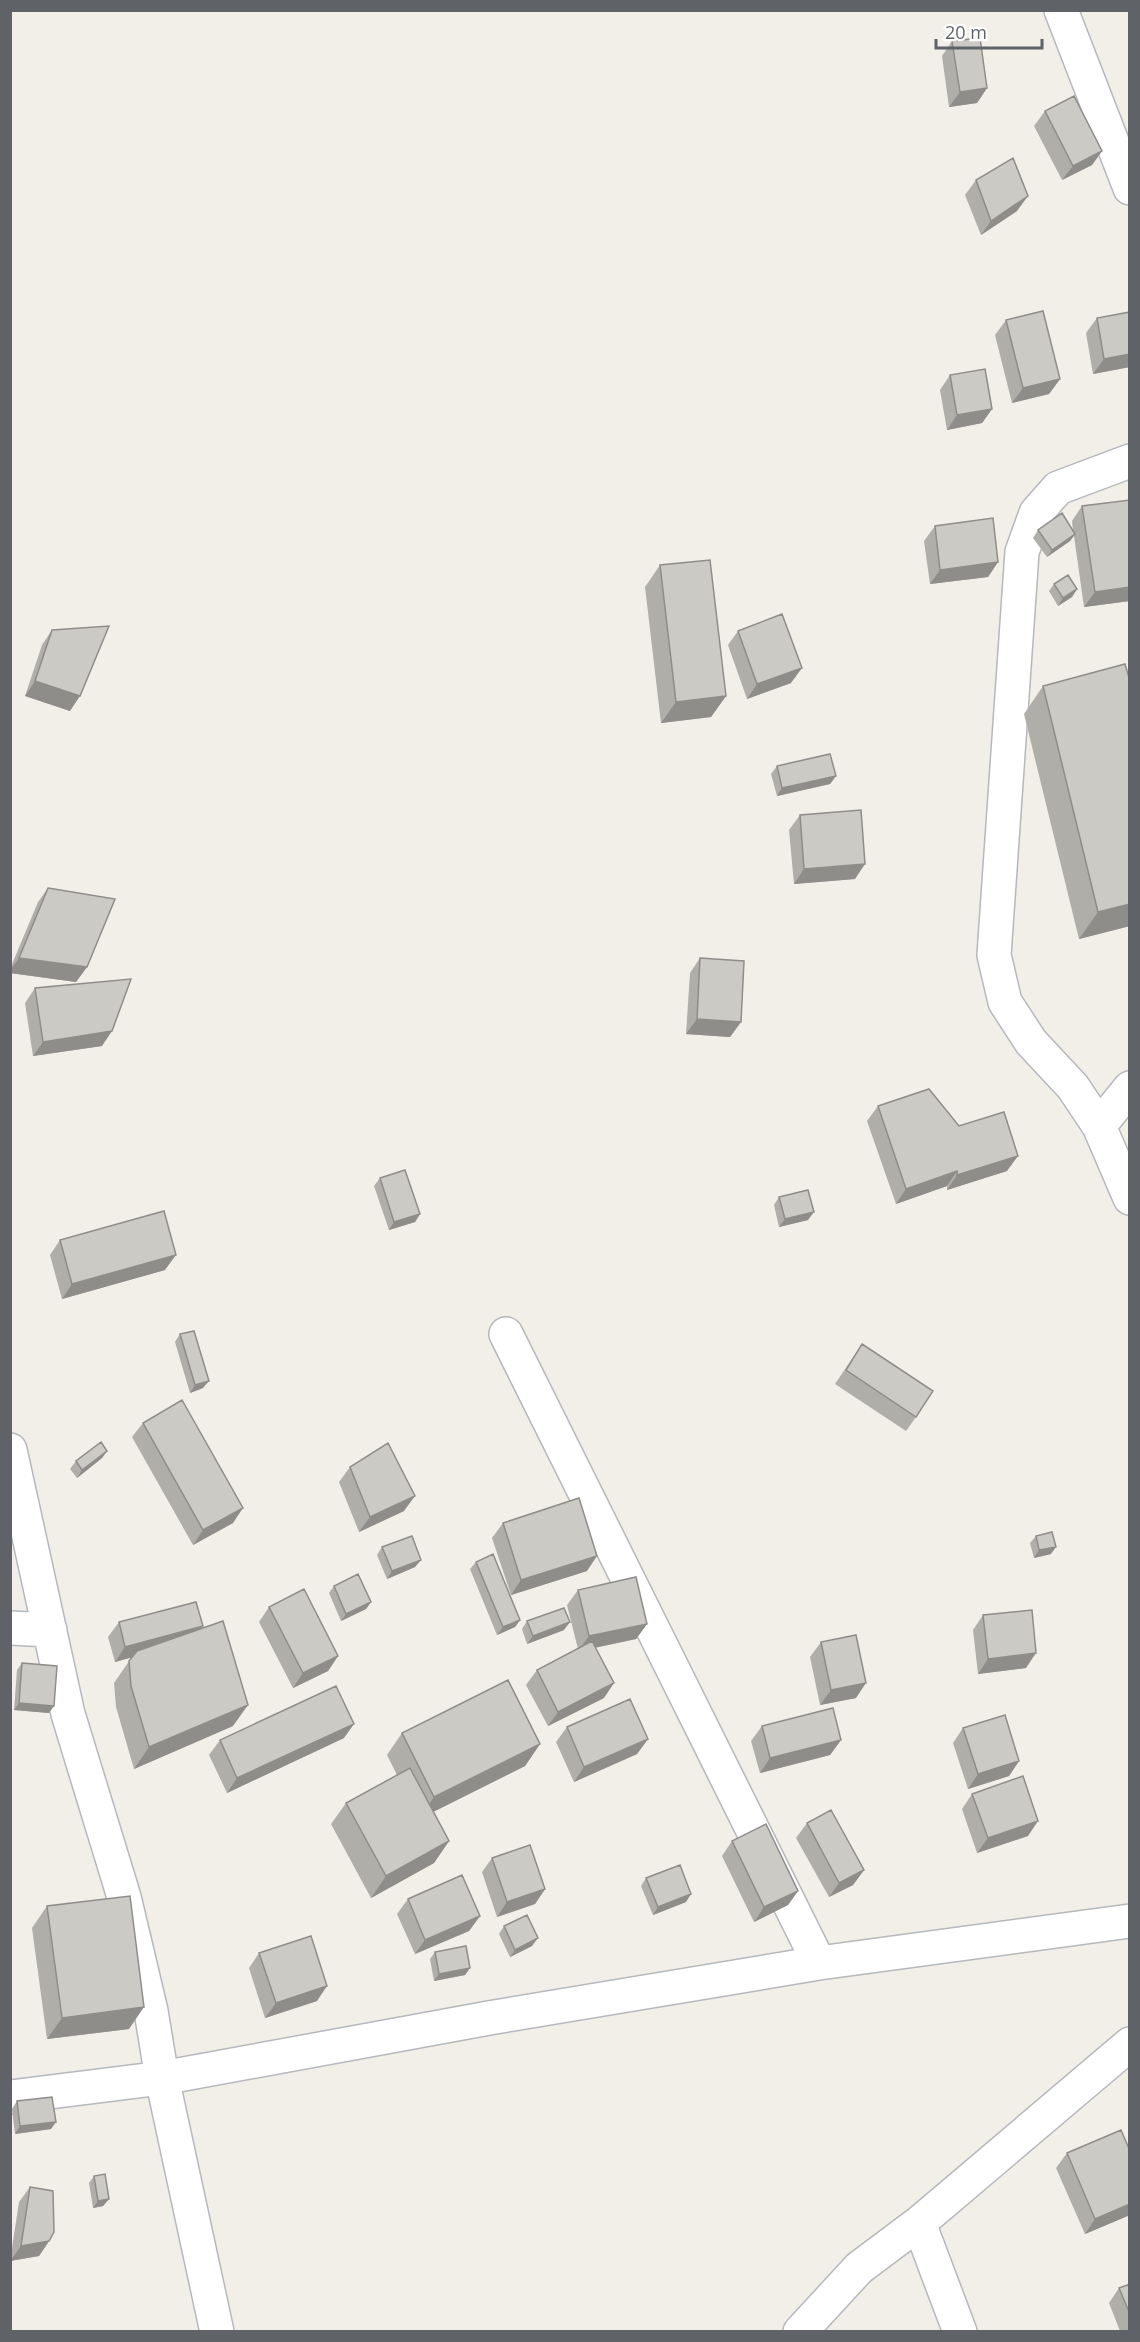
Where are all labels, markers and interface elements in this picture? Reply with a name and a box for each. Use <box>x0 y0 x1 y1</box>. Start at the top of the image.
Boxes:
scale bar <box>936 12 1042 50</box>
text: 20 m <box>945 20 987 44</box>

